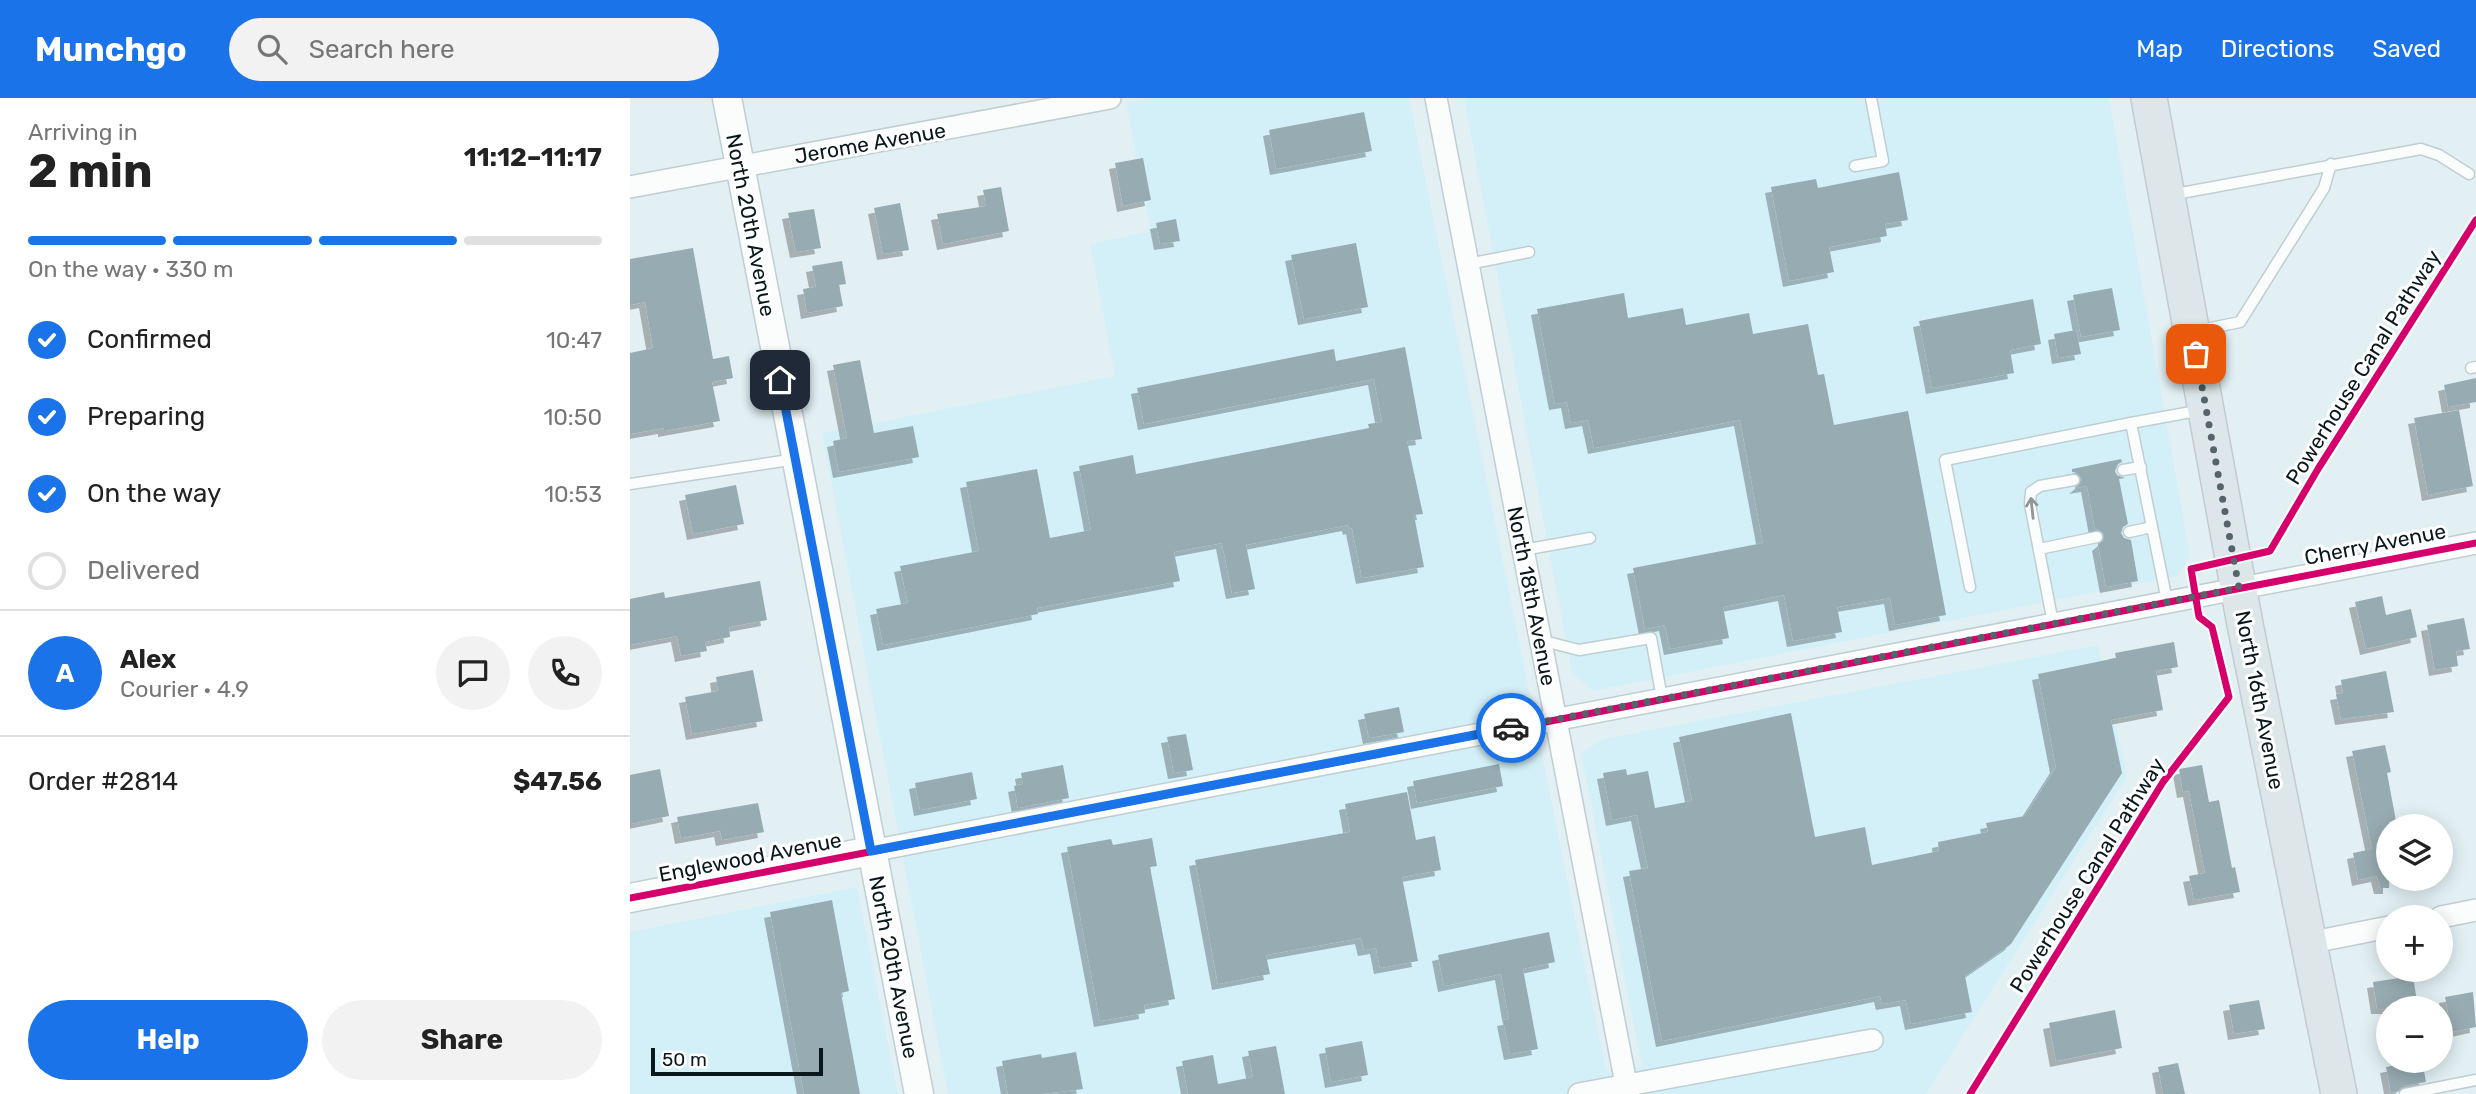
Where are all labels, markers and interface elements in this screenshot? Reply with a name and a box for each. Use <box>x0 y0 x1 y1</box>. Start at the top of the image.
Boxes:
search box <box>229 18 719 81</box>
text: Munchgo <box>35 30 187 69</box>
icon: search <box>253 30 291 68</box>
text: Search here <box>309 34 455 65</box>
text: Map <box>2136 35 2183 63</box>
text: Directions <box>2221 35 2334 63</box>
text: Saved <box>2372 35 2441 63</box>
street label: Jerome Avenue <box>792 117 948 169</box>
text: Arriving in <box>28 118 138 146</box>
street label: North 20th Avenue <box>721 132 781 318</box>
text: 11:12–11:17 <box>464 142 602 173</box>
text: 2 min <box>28 144 153 199</box>
street label: Powerhouse Canal Pathway <box>2280 245 2446 489</box>
text: On the way · 330 m <box>28 255 233 283</box>
icon: check <box>28 321 66 359</box>
text: Confirmed <box>87 324 212 355</box>
pin <box>2166 324 2226 384</box>
text: 10:47 <box>546 326 602 354</box>
icon: bag <box>2177 335 2215 373</box>
pin <box>750 350 810 410</box>
icon: home <box>761 361 799 399</box>
icon: check <box>28 398 66 436</box>
text: Preparing <box>87 401 205 432</box>
text: 10:50 <box>543 403 602 431</box>
icon: check <box>28 475 66 513</box>
text: On the way <box>87 478 221 509</box>
text: 10:53 <box>544 480 602 508</box>
one-way arrow <box>2025 497 2038 519</box>
street label: North 18th Avenue <box>1502 504 1562 688</box>
street label: Cherry Avenue <box>2302 518 2448 570</box>
text: Delivered <box>87 555 200 586</box>
street label: North 16th Avenue <box>2230 608 2290 792</box>
button: chat <box>436 636 510 710</box>
button: phone <box>528 636 602 710</box>
text: Alex <box>120 644 176 675</box>
text: A <box>56 658 74 689</box>
text: Courier · 4.9 <box>120 675 249 703</box>
courier <box>1476 693 1546 763</box>
icon: car <box>1492 709 1530 747</box>
street label: Powerhouse Canal Pathway <box>2004 753 2170 997</box>
text: Order #2814 <box>28 766 178 797</box>
text: $47.56 <box>513 766 602 797</box>
map controls <box>2376 814 2453 1073</box>
button: layers <box>2376 814 2453 891</box>
street label: Englewood Avenue <box>656 827 844 887</box>
street label: North 20th Avenue <box>864 874 924 1060</box>
button: + <box>2376 905 2453 982</box>
button: − <box>2376 996 2453 1073</box>
button: Help <box>28 1000 308 1080</box>
button: Share <box>322 1000 602 1080</box>
scale bar <box>651 1045 822 1077</box>
text: 50 m <box>662 1048 707 1071</box>

